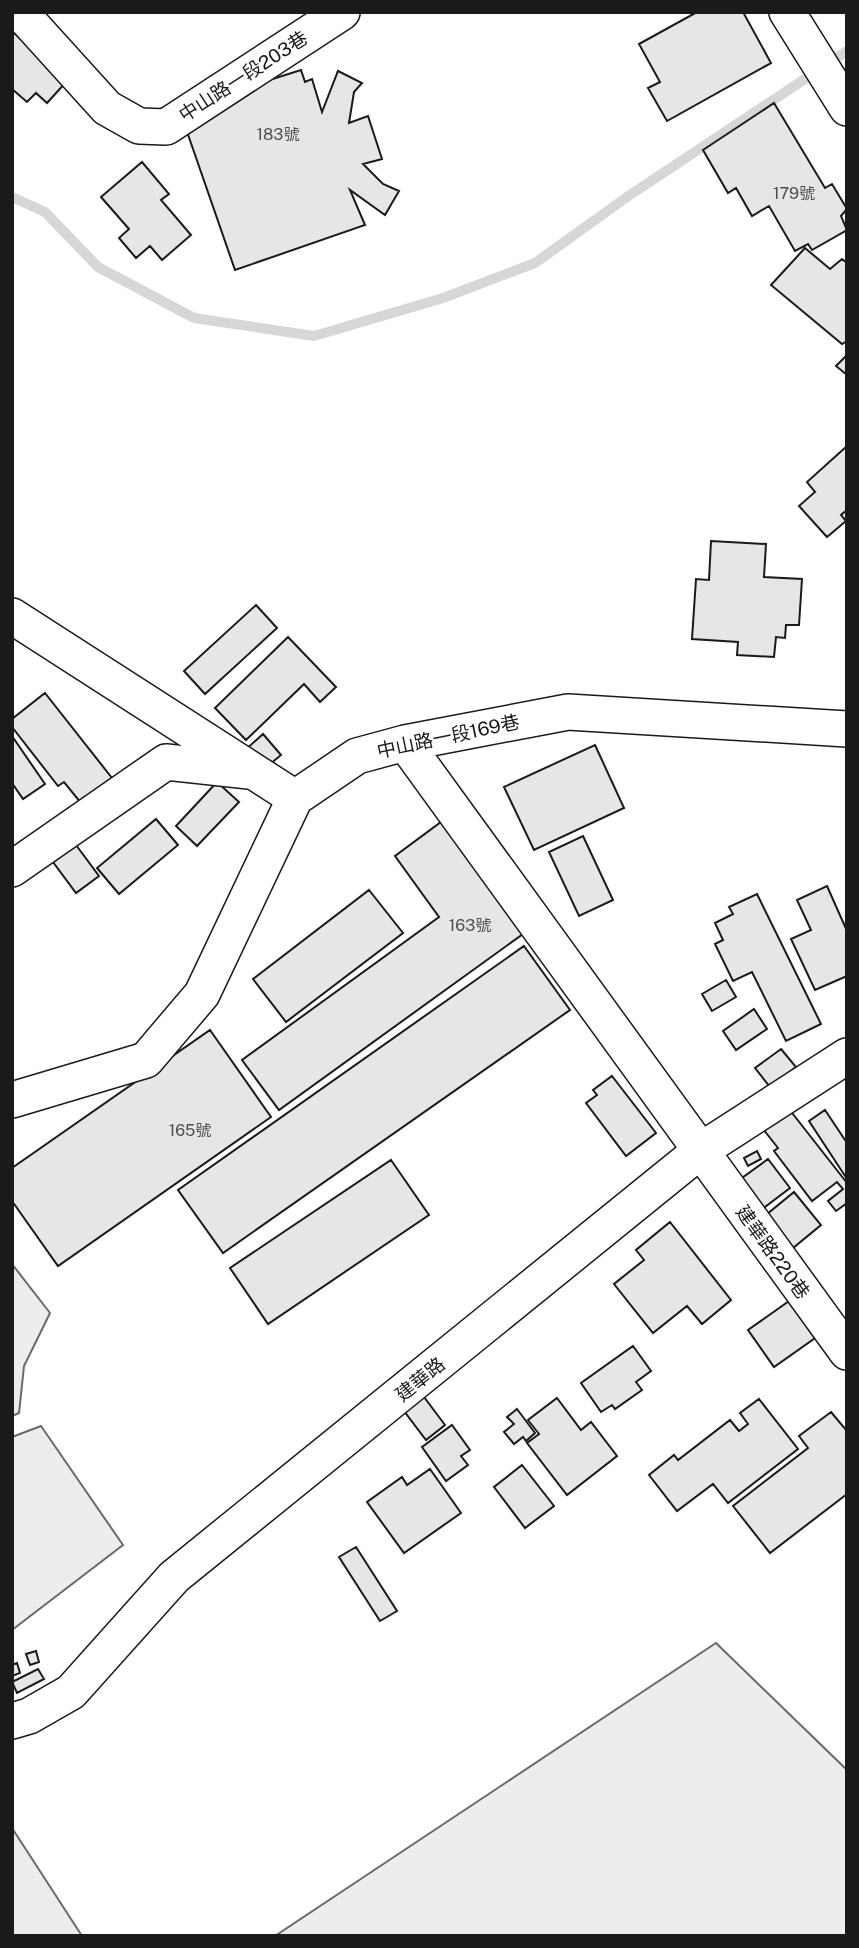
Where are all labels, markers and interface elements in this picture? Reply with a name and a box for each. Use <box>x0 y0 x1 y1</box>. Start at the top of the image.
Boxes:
street label: 中山路一段203巷 <box>175 26 311 126</box>
house number: 183號 <box>257 125 299 144</box>
house number: 179號 <box>773 184 815 203</box>
street label: 中山路一段169巷 <box>375 710 521 762</box>
house number: 163號 <box>449 916 491 935</box>
house number: 165號 <box>169 1121 211 1140</box>
street label: 建華路220巷 <box>732 1201 814 1303</box>
street label: 建華路 <box>391 1353 449 1405</box>

